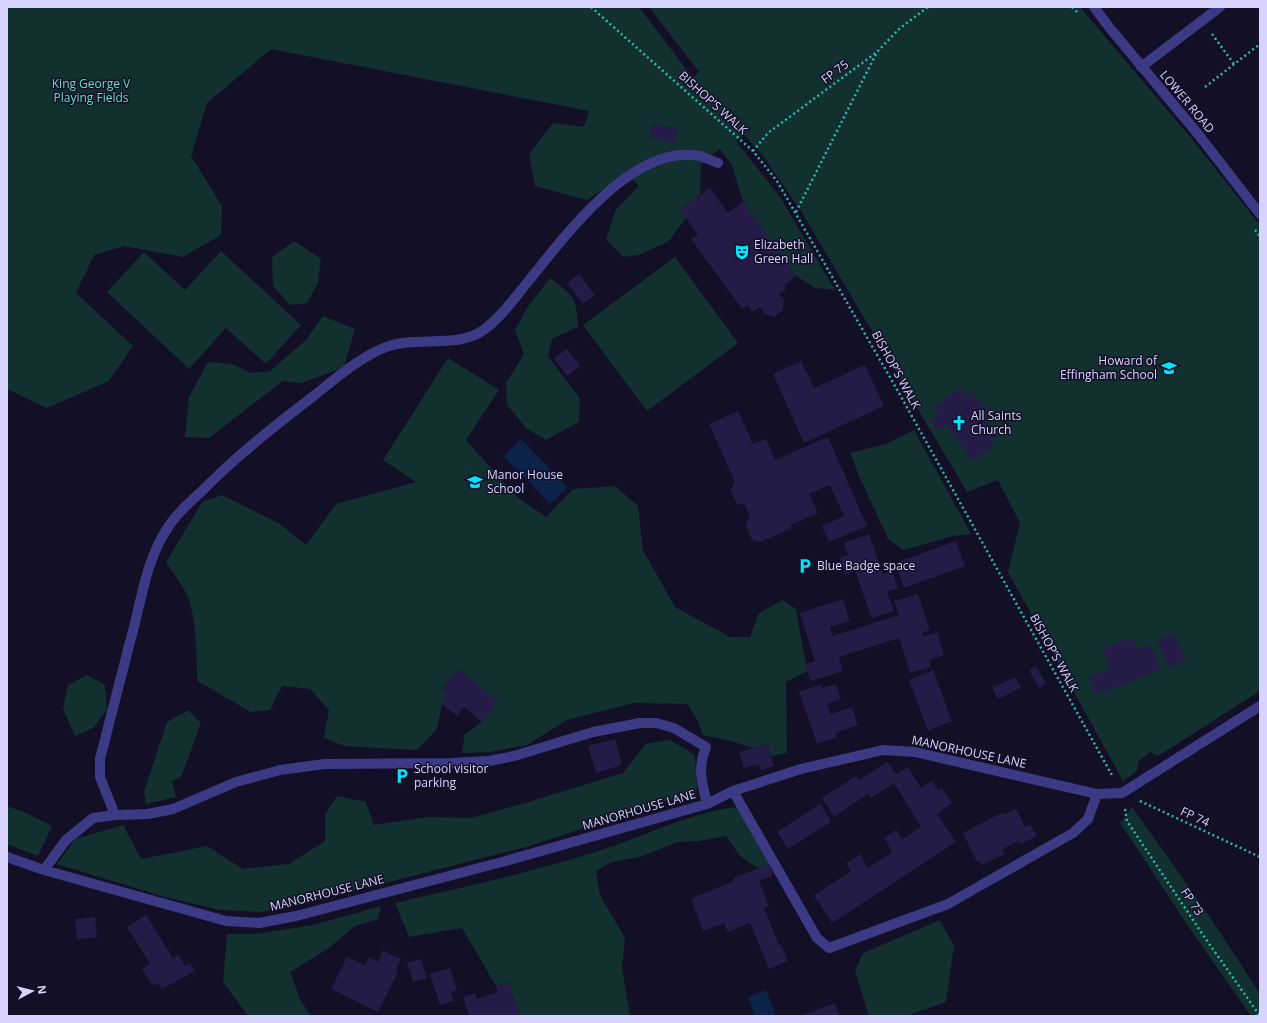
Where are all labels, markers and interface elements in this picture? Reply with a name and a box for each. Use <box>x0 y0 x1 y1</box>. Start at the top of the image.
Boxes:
street label: FP 75 <box>817 56 852 87</box>
street label: BISHOP’S WALK <box>675 67 752 139</box>
street label: LOWER ROAD <box>1156 67 1219 137</box>
park label: King George V Playing Fields <box>52 75 131 106</box>
place label: Elizabeth Green Hall <box>754 236 813 267</box>
theatre icon: Elizabeth Green Hall <box>733 243 751 261</box>
street label: BISHOP’S WALK <box>868 328 925 413</box>
place label: Howard of Effingham School <box>1060 352 1158 383</box>
school or university icon: Howard of Effingham School <box>1160 359 1178 377</box>
place label: All Saints Church <box>971 407 1022 438</box>
church icon: All Saints Church <box>950 414 968 432</box>
place label: Manor House School <box>487 466 563 497</box>
school or university icon: Manor House School <box>466 473 484 491</box>
parking icon: Blue Badge space <box>796 557 814 575</box>
place label: Blue Badge space <box>817 557 916 574</box>
street label: BISHOP’S WALK <box>1026 611 1083 696</box>
street label: MANORHOUSE LANE <box>910 731 1028 772</box>
place label: School visitor parking <box>414 760 489 791</box>
parking icon: School visitor parking <box>393 767 411 785</box>
street label: MANORHOUSE LANE <box>580 785 697 834</box>
street label: FP 74 <box>1178 802 1213 831</box>
street label: MANORHOUSE LANE <box>268 870 386 915</box>
street label: FP 73 <box>1177 884 1208 919</box>
north arrow <box>12 971 52 1011</box>
text: N <box>34 984 50 995</box>

